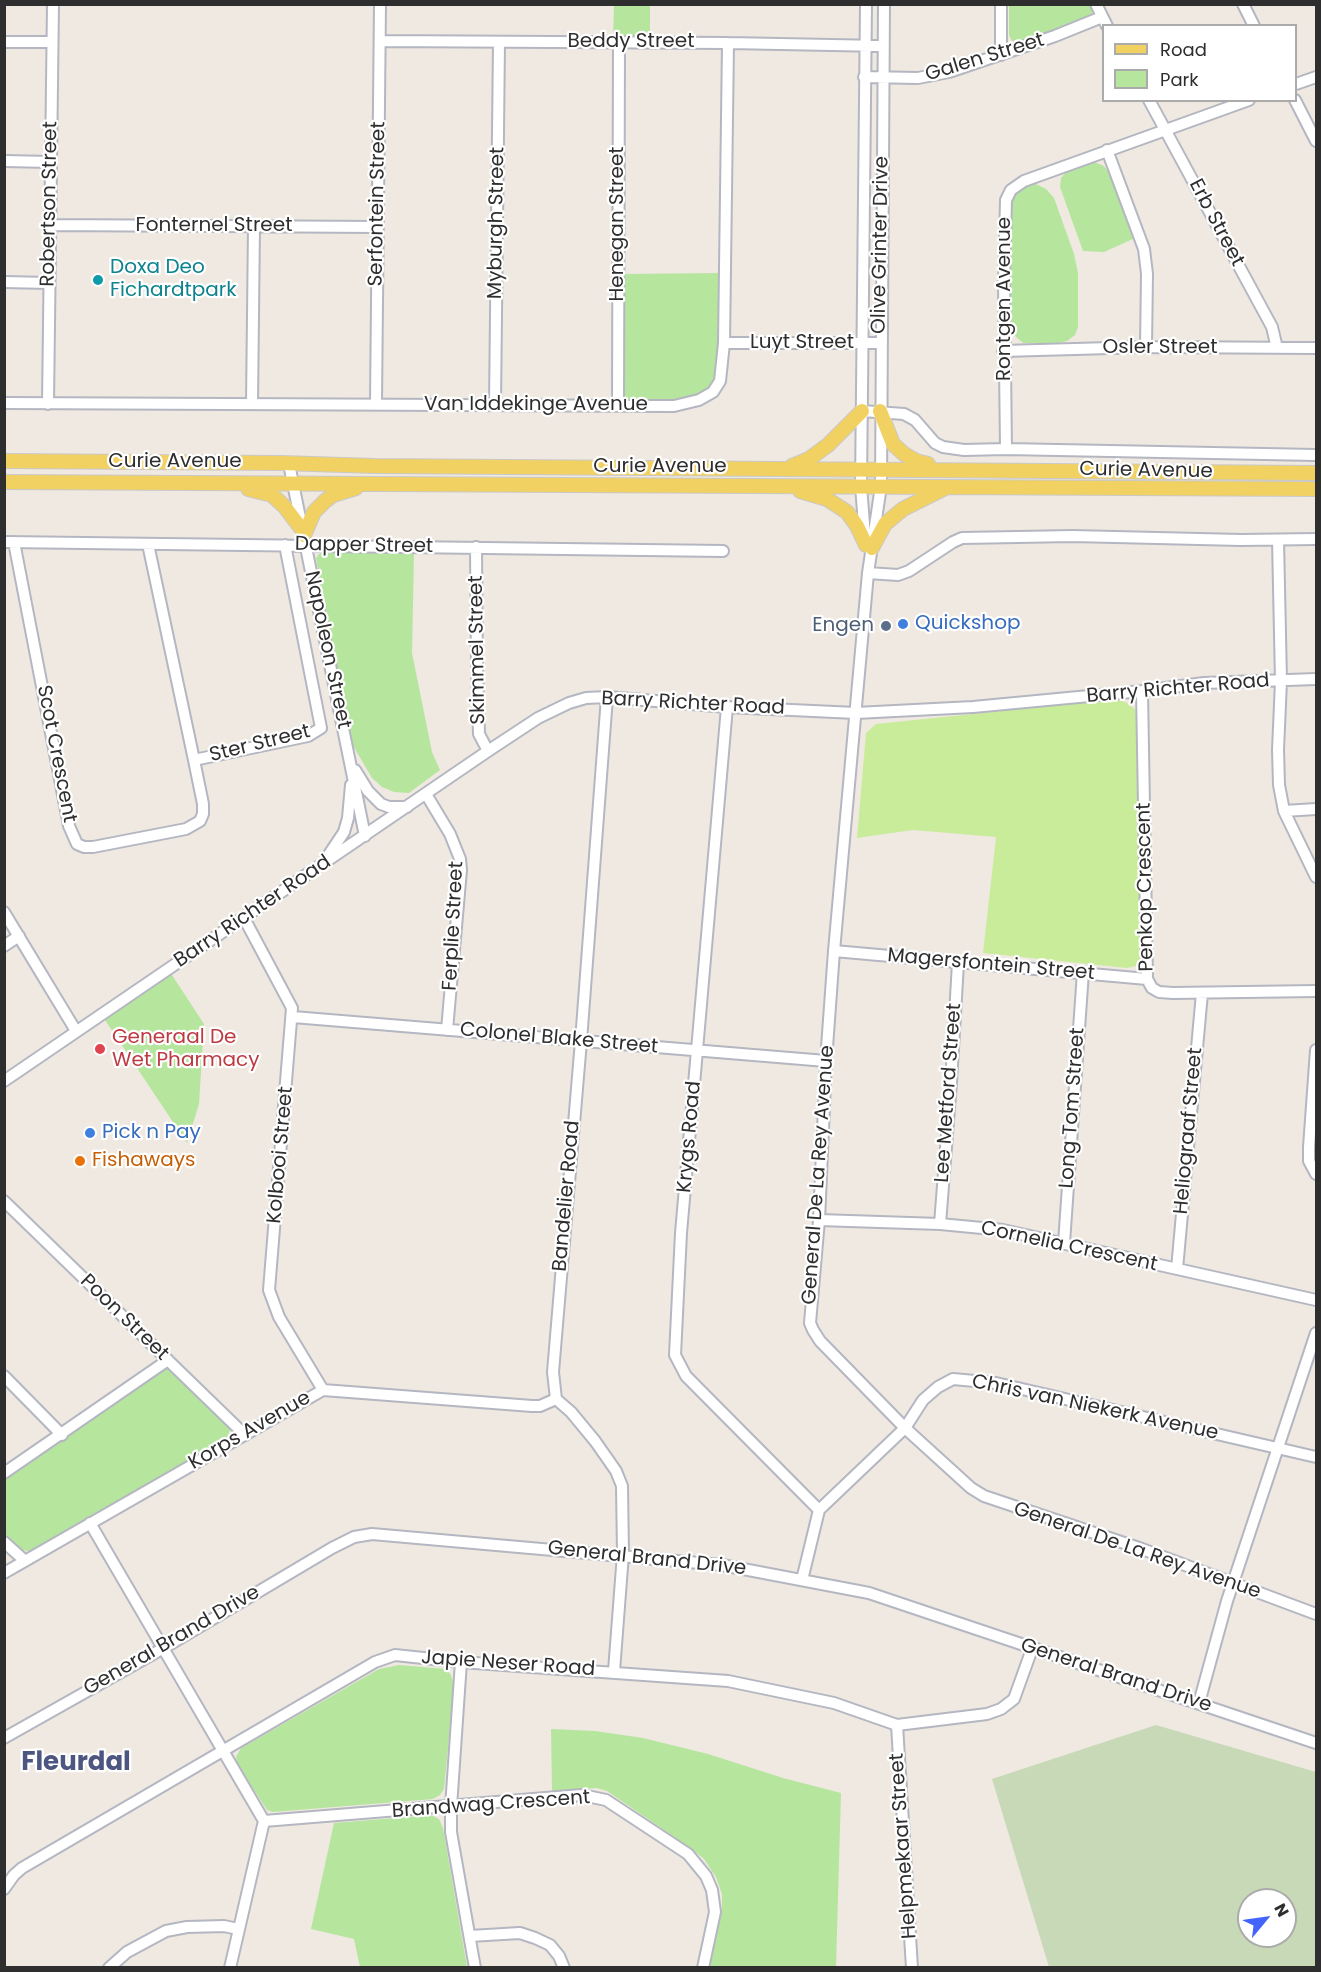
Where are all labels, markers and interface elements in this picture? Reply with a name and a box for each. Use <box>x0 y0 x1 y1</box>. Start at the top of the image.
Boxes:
legend <box>1102 24 1297 102</box>
street label: Galen Street <box>923 29 1047 87</box>
street label: Beddy Street <box>568 30 694 54</box>
text: Road <box>1160 37 1207 62</box>
text: Park <box>1160 67 1199 92</box>
street label: Robertson Street <box>37 121 63 287</box>
street label: Serfontein Street <box>365 121 391 287</box>
street label: Henegan Street <box>606 146 630 302</box>
street label: Myburgh Street <box>484 147 510 299</box>
street label: Olive Grinter Drive <box>867 156 895 334</box>
street label: Erb Street <box>1183 175 1249 271</box>
street label: Fonternel Street <box>136 214 292 238</box>
street label: Rontgen Avenue <box>993 217 1017 381</box>
place label: Doxa Deo Fichardtpark <box>110 256 237 303</box>
marker: Doxa Deo Fichardtpark <box>91 273 105 287</box>
street label: Luyt Street <box>750 331 854 355</box>
street label: Osler Street <box>1103 336 1217 360</box>
street label: Van Iddekinge Avenue <box>424 393 648 417</box>
street label: Curie Avenue <box>108 450 242 474</box>
street label: Curie Avenue <box>593 455 727 479</box>
street label: Curie Avenue <box>1079 458 1213 484</box>
street label: Dapper Street <box>295 533 433 559</box>
street label: Napoleon Street <box>299 569 355 731</box>
street label: Skimmel Street <box>465 575 491 725</box>
place label: Quickshop <box>915 612 1020 636</box>
place label: Engen <box>812 614 874 638</box>
marker: Quickshop <box>896 617 910 631</box>
marker: Engen <box>879 619 893 633</box>
street label: Barry Richter Road <box>1085 669 1271 709</box>
street label: Scot Crescent <box>31 683 81 825</box>
street label: Barry Richter Road <box>601 687 785 721</box>
street label: Ster Street <box>207 720 313 768</box>
street label: Penkop Crescent <box>1133 802 1159 972</box>
street label: Barry Richter Road <box>170 851 336 973</box>
street label: Ferplie Street <box>439 861 469 991</box>
street label: Magersfontein Street <box>886 944 1096 986</box>
street label: Lee Metford Street <box>931 1002 967 1184</box>
street label: Colonel Blake Street <box>459 1018 659 1060</box>
place label: Generaal De Wet Pharmacy <box>112 1026 259 1073</box>
street label: Long Tom Street <box>1055 1027 1091 1189</box>
marker: Generaal De Wet Pharmacy <box>93 1042 107 1056</box>
street label: General De La Rey Avenue <box>798 1044 840 1306</box>
street label: Heliograaf Street <box>1170 1047 1208 1215</box>
street label: Krygs Road <box>673 1080 707 1194</box>
street label: Kolbooi Street <box>263 1085 299 1225</box>
street label: Bandelier Road <box>548 1119 586 1273</box>
place label: Pick n Pay <box>102 1121 201 1145</box>
marker: Pick n Pay <box>83 1126 97 1140</box>
place label: Fishaways <box>92 1149 195 1173</box>
marker: Fishaways <box>73 1154 87 1168</box>
street label: Cornelia Crescent <box>978 1217 1160 1277</box>
street label: Poon Street <box>75 1270 173 1366</box>
street label: Chris van Niekerk Avenue <box>969 1370 1221 1446</box>
street label: Korps Avenue <box>185 1386 315 1476</box>
street label: General De La Rey Avenue <box>1010 1497 1264 1605</box>
street label: General Brand Drive <box>547 1537 747 1581</box>
street label: General Brand Drive <box>80 1581 264 1701</box>
street label: General Brand Drive <box>1017 1634 1215 1718</box>
street label: Japie Neser Road <box>420 1646 596 1682</box>
district label: Fleurdal <box>21 1747 131 1779</box>
street label: Helpmekaar Street <box>886 1752 922 1940</box>
street label: Brandwag Crescent <box>391 1786 591 1824</box>
north arrow <box>1237 1888 1297 1948</box>
text: N <box>1268 1899 1294 1921</box>

